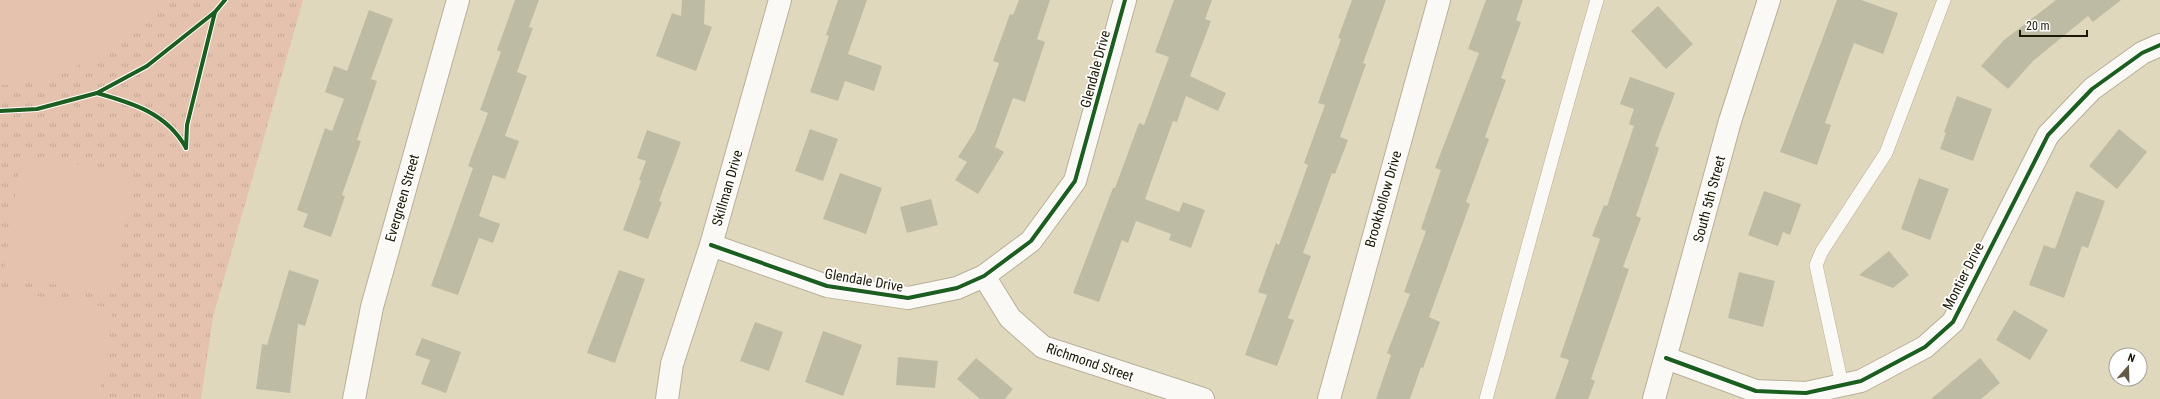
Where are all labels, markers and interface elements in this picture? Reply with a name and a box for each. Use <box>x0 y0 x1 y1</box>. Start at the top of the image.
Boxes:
scale bar <box>2020 12 2087 38</box>
text: 20 m <box>2026 19 2050 33</box>
street label: Glendale Drive <box>1077 28 1113 109</box>
street label: Skillman Drive <box>709 148 746 228</box>
street label: Brookhollow Drive <box>1362 148 1405 249</box>
street label: Evergreen Street <box>382 152 422 244</box>
street label: South 5th Street <box>1690 154 1728 244</box>
street label: Montier Drive <box>1939 239 1987 312</box>
street label: Glendale Drive <box>824 265 905 295</box>
street label: Richmond Street <box>1044 340 1136 384</box>
north arrow <box>2108 347 2148 387</box>
text: N <box>2126 351 2137 365</box>

